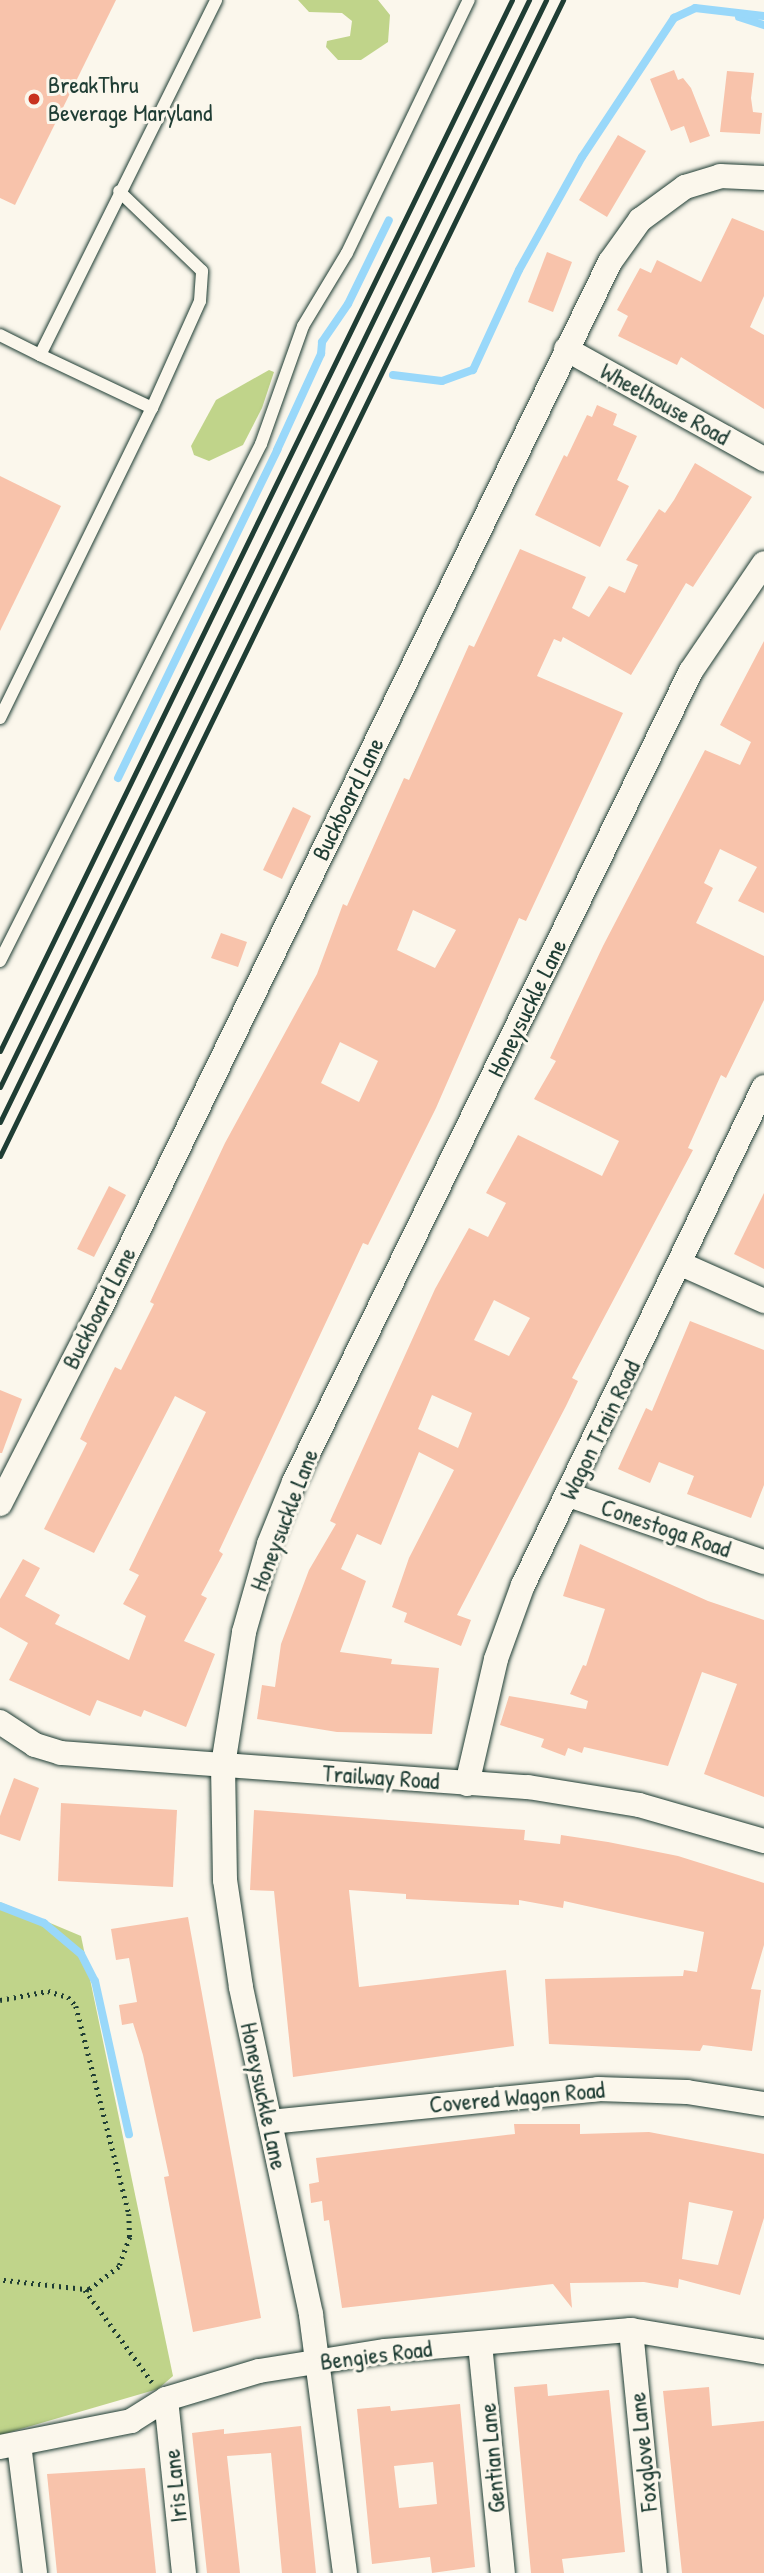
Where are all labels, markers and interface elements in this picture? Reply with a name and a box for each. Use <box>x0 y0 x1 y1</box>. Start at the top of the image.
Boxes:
place label: BreakThru Beverage Maryland <box>48 71 212 127</box>
marker: BreakThru Beverage Maryland <box>26 91 42 107</box>
street label: Wheelhouse Road <box>595 357 735 451</box>
street label: Buckboard Lane <box>306 733 390 865</box>
street label: Honeysuckle Lane <box>481 934 573 1082</box>
street label: Buckboard Lane <box>56 1242 142 1374</box>
street label: Wagon Train Road <box>554 1355 646 1505</box>
street label: Honeysuckle Lane <box>244 1445 324 1595</box>
street label: Conestoga Road <box>597 1492 735 1564</box>
street label: Trailway Road <box>322 1759 440 1795</box>
street label: Honeysuckle Lane <box>234 2020 294 2172</box>
street label: Covered Wagon Road <box>428 2075 606 2119</box>
street label: Bengies Road <box>319 2334 433 2376</box>
street label: Foxglove Lane <box>622 2391 664 2513</box>
street label: Gentian Lane <box>473 2402 511 2514</box>
street label: Iris Lane <box>157 2448 193 2524</box>

